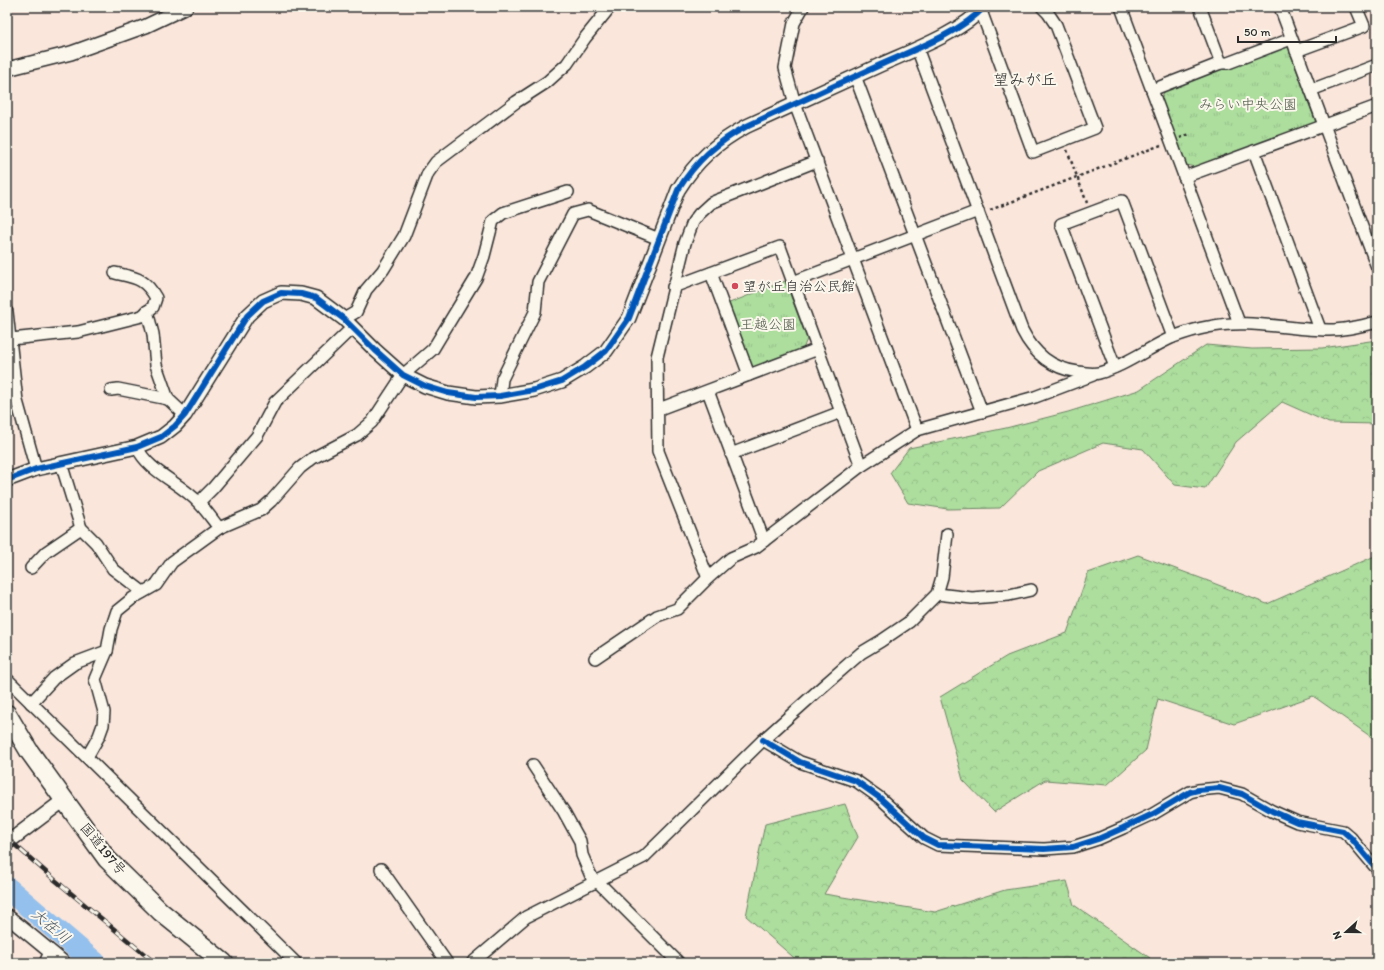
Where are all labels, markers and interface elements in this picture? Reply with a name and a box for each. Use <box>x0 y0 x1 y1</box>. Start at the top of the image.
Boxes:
scale bar <box>1238 18 1336 44</box>
text: 50 m <box>1244 25 1270 39</box>
district label: 望みが丘 <box>993 70 1057 89</box>
park label: みらい中央公園 <box>1199 96 1297 113</box>
place label: 望が丘自治公民館 <box>743 278 855 295</box>
marker: 望が丘自治公民館 <box>730 281 740 291</box>
park label: 王越公園 <box>740 316 796 333</box>
street label: 国道197号 <box>76 819 130 879</box>
water label: 大在川 <box>28 905 74 947</box>
north arrow <box>1326 912 1366 952</box>
text: N <box>1330 930 1345 941</box>

